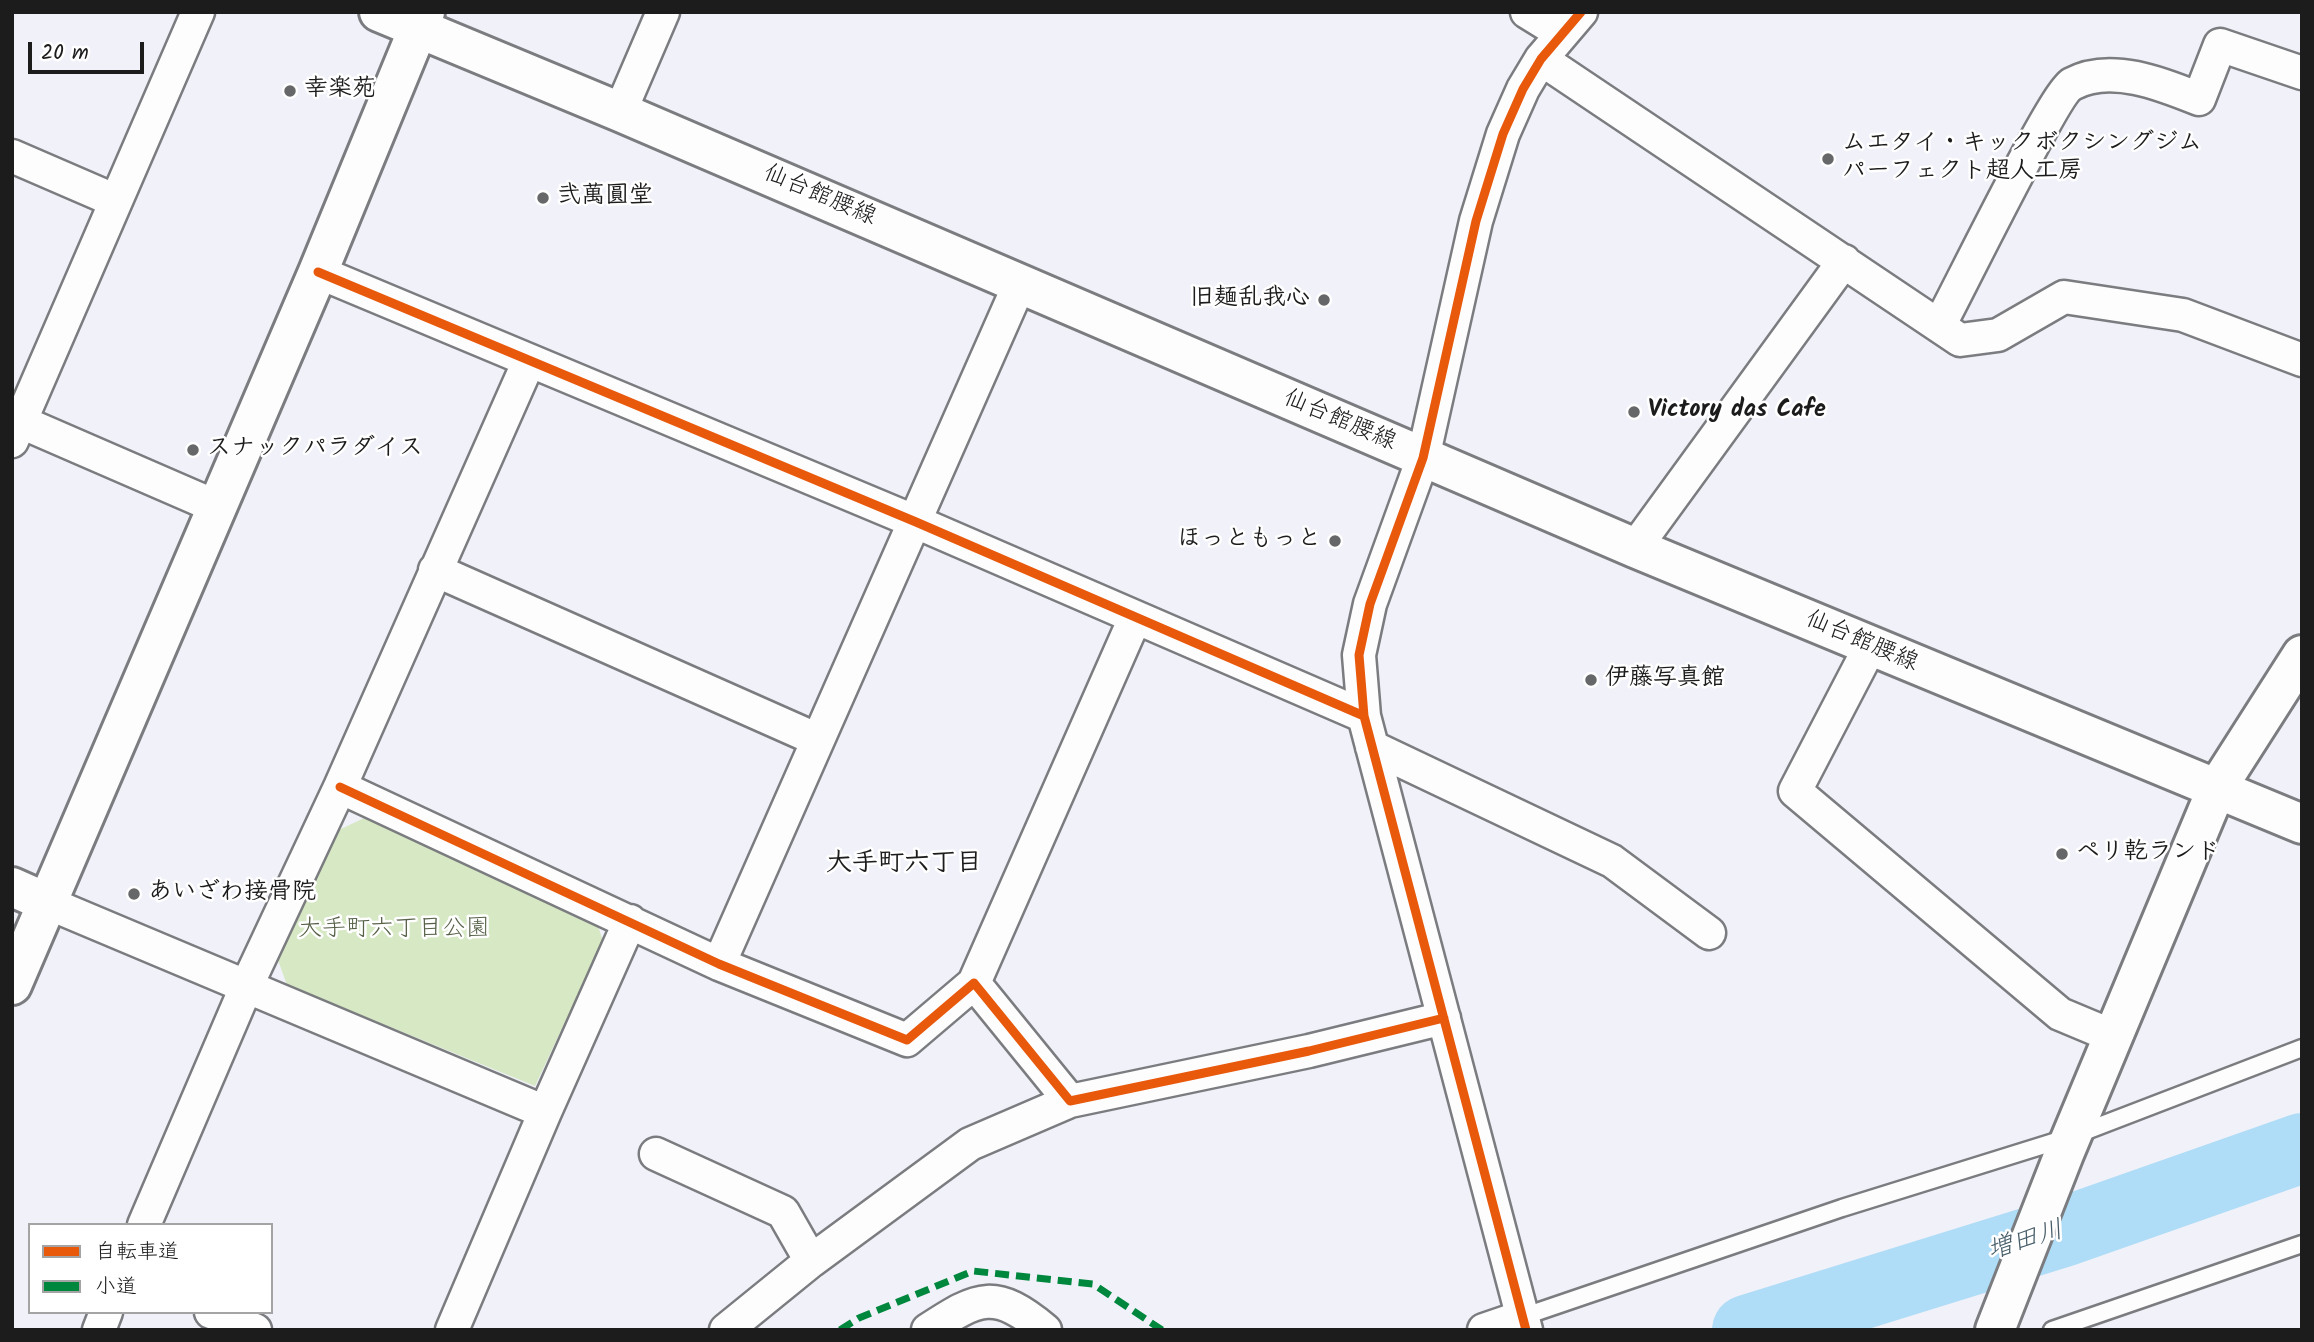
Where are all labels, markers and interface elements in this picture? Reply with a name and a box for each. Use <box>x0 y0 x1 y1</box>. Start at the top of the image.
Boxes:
scale bar <box>32 28 147 72</box>
text: 20 m <box>41 37 89 70</box>
place label: 幸楽苑 <box>304 77 376 105</box>
marker: 幸楽苑 <box>282 83 298 99</box>
place label: ムエタイ・キックボクシングジム パーフェクト超人工房 <box>1842 131 2202 187</box>
marker: ムエタイ・キックボクシングジム パーフェクト超人工房 <box>1820 151 1836 167</box>
street label: 仙台館腰線 <box>758 160 880 234</box>
place label: 弐萬圓堂 <box>557 184 653 212</box>
marker: 弐萬圓堂 <box>535 190 551 206</box>
place label: 旧麺乱我心 <box>1190 286 1310 314</box>
marker: 旧麺乱我心 <box>1316 292 1332 308</box>
street label: 仙台館腰線 <box>1278 385 1400 459</box>
place label: Victory das Cafe <box>1648 398 1826 426</box>
marker: Victory das Cafe <box>1626 404 1642 420</box>
place label: スナックパラダイス <box>207 436 423 464</box>
marker: スナックパラダイス <box>185 442 201 458</box>
place label: ほっともっと <box>1177 527 1321 555</box>
marker: ほっともっと <box>1327 533 1343 549</box>
street label: 仙台館腰線 <box>1800 606 1922 680</box>
place label: 伊藤写真館 <box>1605 666 1725 694</box>
marker: 伊藤写真館 <box>1583 672 1599 688</box>
place label: ペリ乾ランド <box>2076 840 2220 868</box>
marker: ペリ乾ランド <box>2054 846 2070 862</box>
district label: 大手町六丁目 <box>826 850 982 882</box>
place label: あいざわ接骨院 <box>148 880 316 908</box>
marker: あいざわ接骨院 <box>126 886 142 902</box>
park label: 大手町六丁目公園 <box>298 917 490 945</box>
water label: 増田川 <box>1984 1217 2068 1269</box>
legend <box>28 1223 273 1314</box>
text: 自転車道 <box>95 1236 179 1269</box>
text: 小道 <box>95 1271 137 1304</box>

